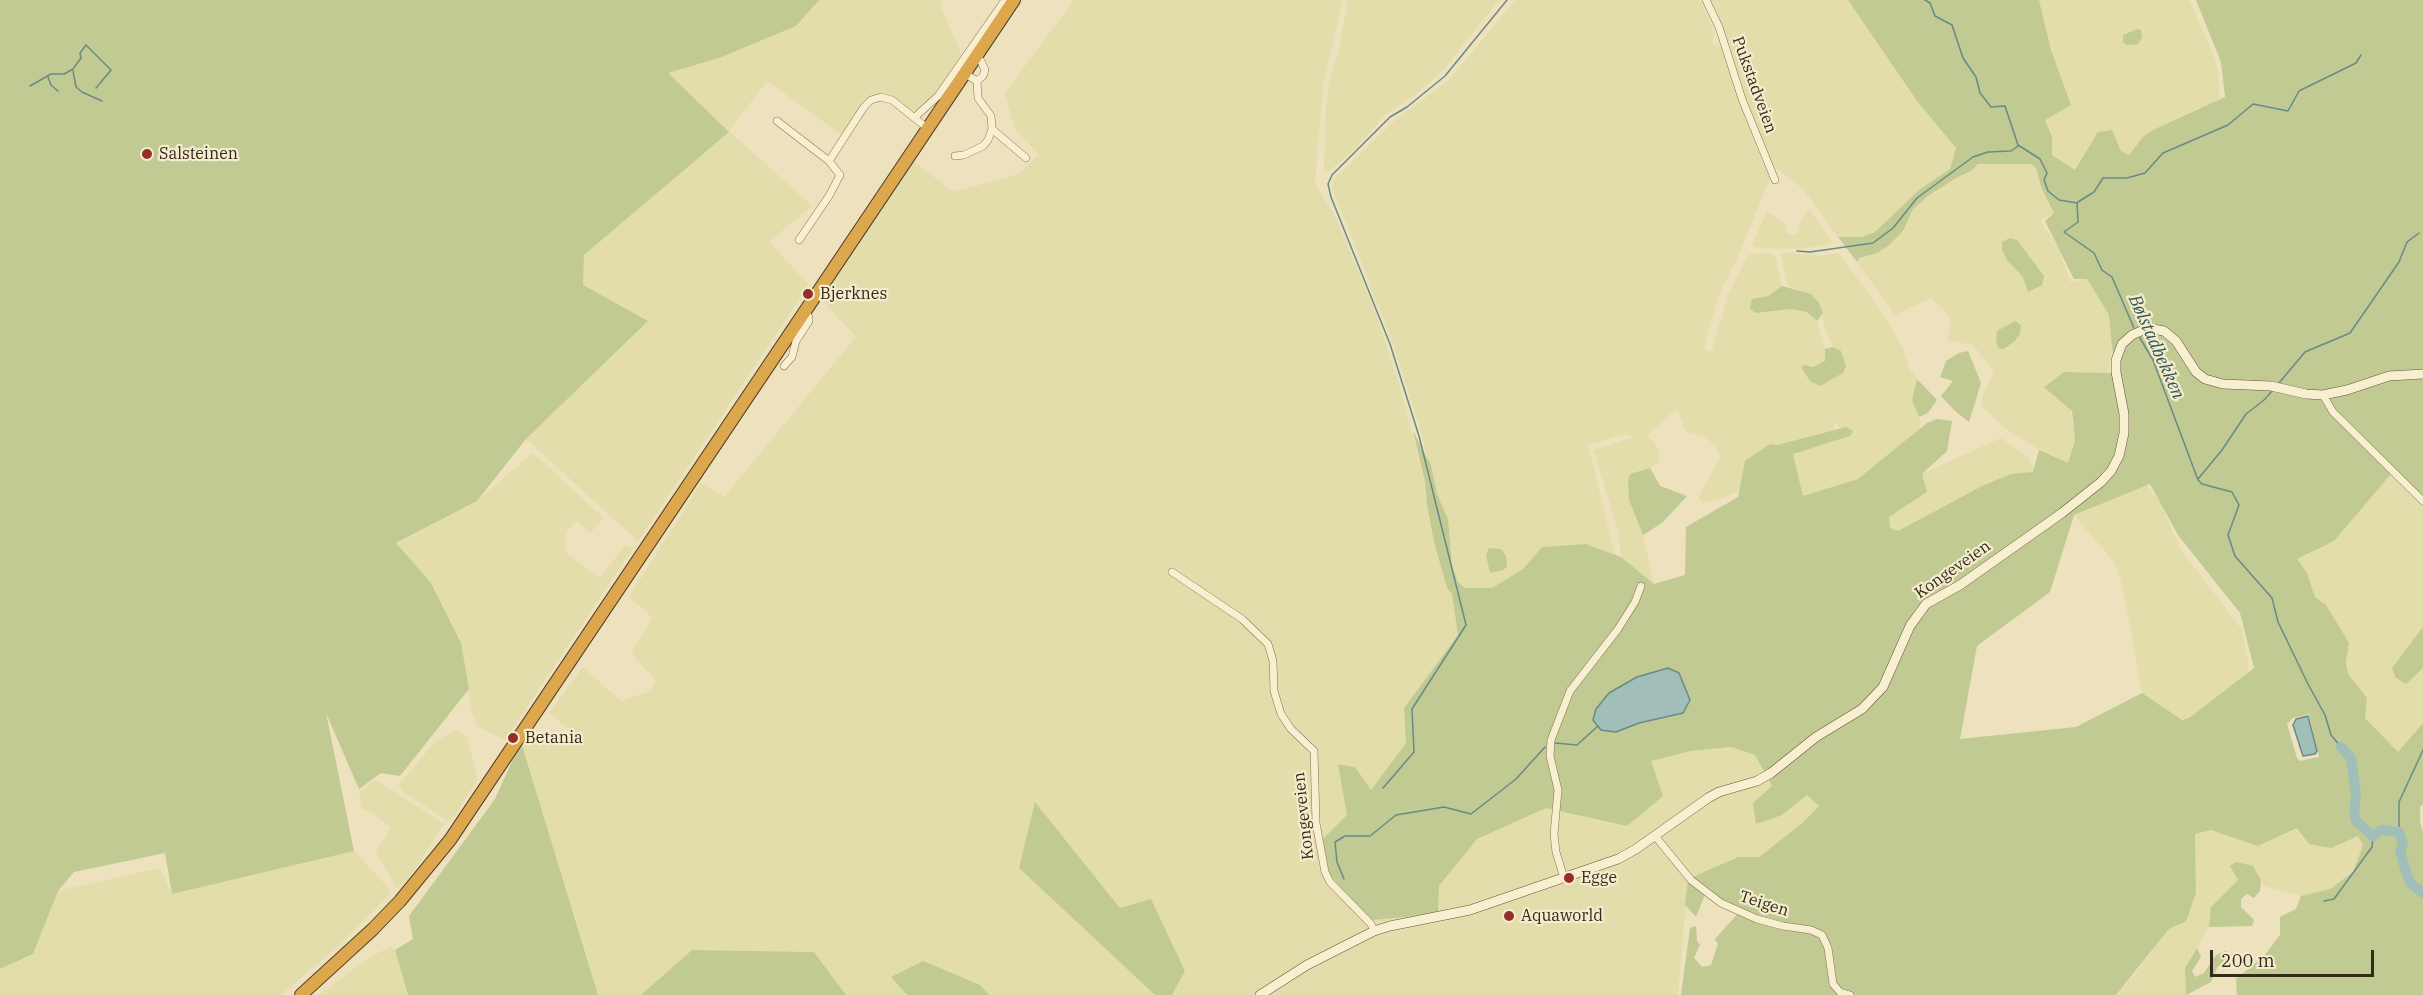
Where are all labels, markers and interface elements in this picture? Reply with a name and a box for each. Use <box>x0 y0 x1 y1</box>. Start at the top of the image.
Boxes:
street label: Pukstadveien <box>1728 34 1780 136</box>
place label: Salsteinen <box>159 144 238 164</box>
marker: Salsteinen <box>140 147 154 161</box>
place label: Bjerknes <box>820 284 887 304</box>
marker: Bjerknes <box>801 287 815 301</box>
water label: Bølstadbekken <box>2123 291 2189 403</box>
street label: Kongeveien <box>1911 537 1995 603</box>
place label: Betania <box>525 728 583 748</box>
marker: Betania <box>506 731 520 745</box>
street label: Kongeveien <box>1290 771 1318 861</box>
place label: Egge <box>1581 868 1617 888</box>
marker: Egge <box>1562 871 1576 885</box>
street label: Teigen <box>1737 887 1791 921</box>
place label: Aquaworld <box>1521 906 1603 926</box>
marker: Aquaworld <box>1502 909 1516 923</box>
scale bar <box>2213 938 2376 976</box>
text: 200 m <box>2221 949 2275 972</box>

